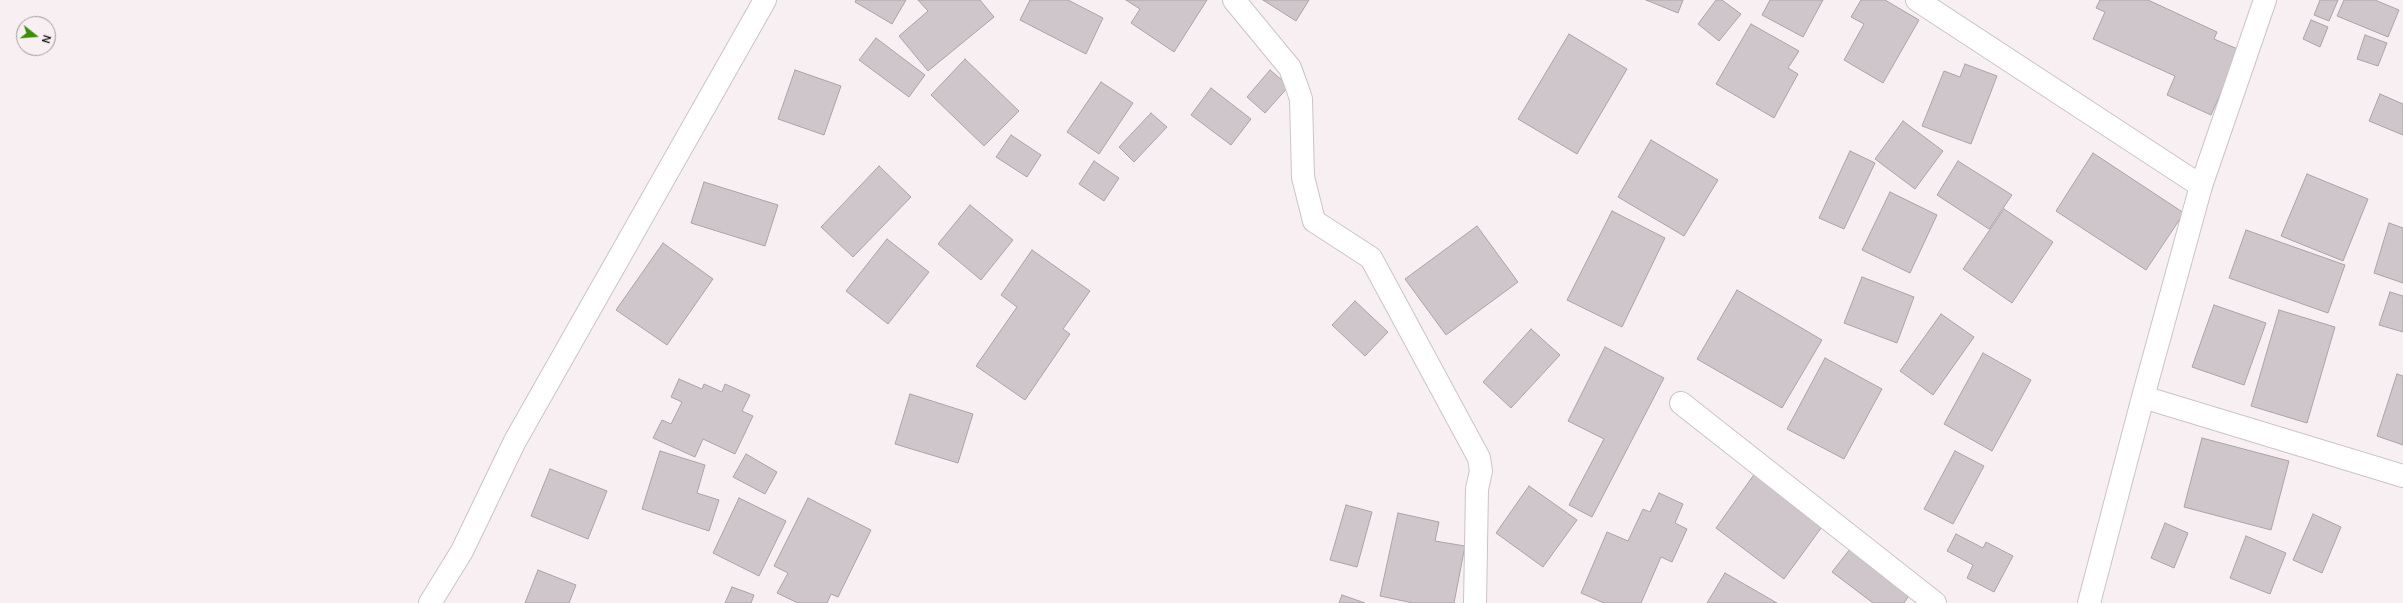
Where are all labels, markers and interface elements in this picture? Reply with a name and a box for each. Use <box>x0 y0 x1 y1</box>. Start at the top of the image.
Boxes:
north arrow <box>16 16 56 56</box>
text: N <box>39 33 55 45</box>

